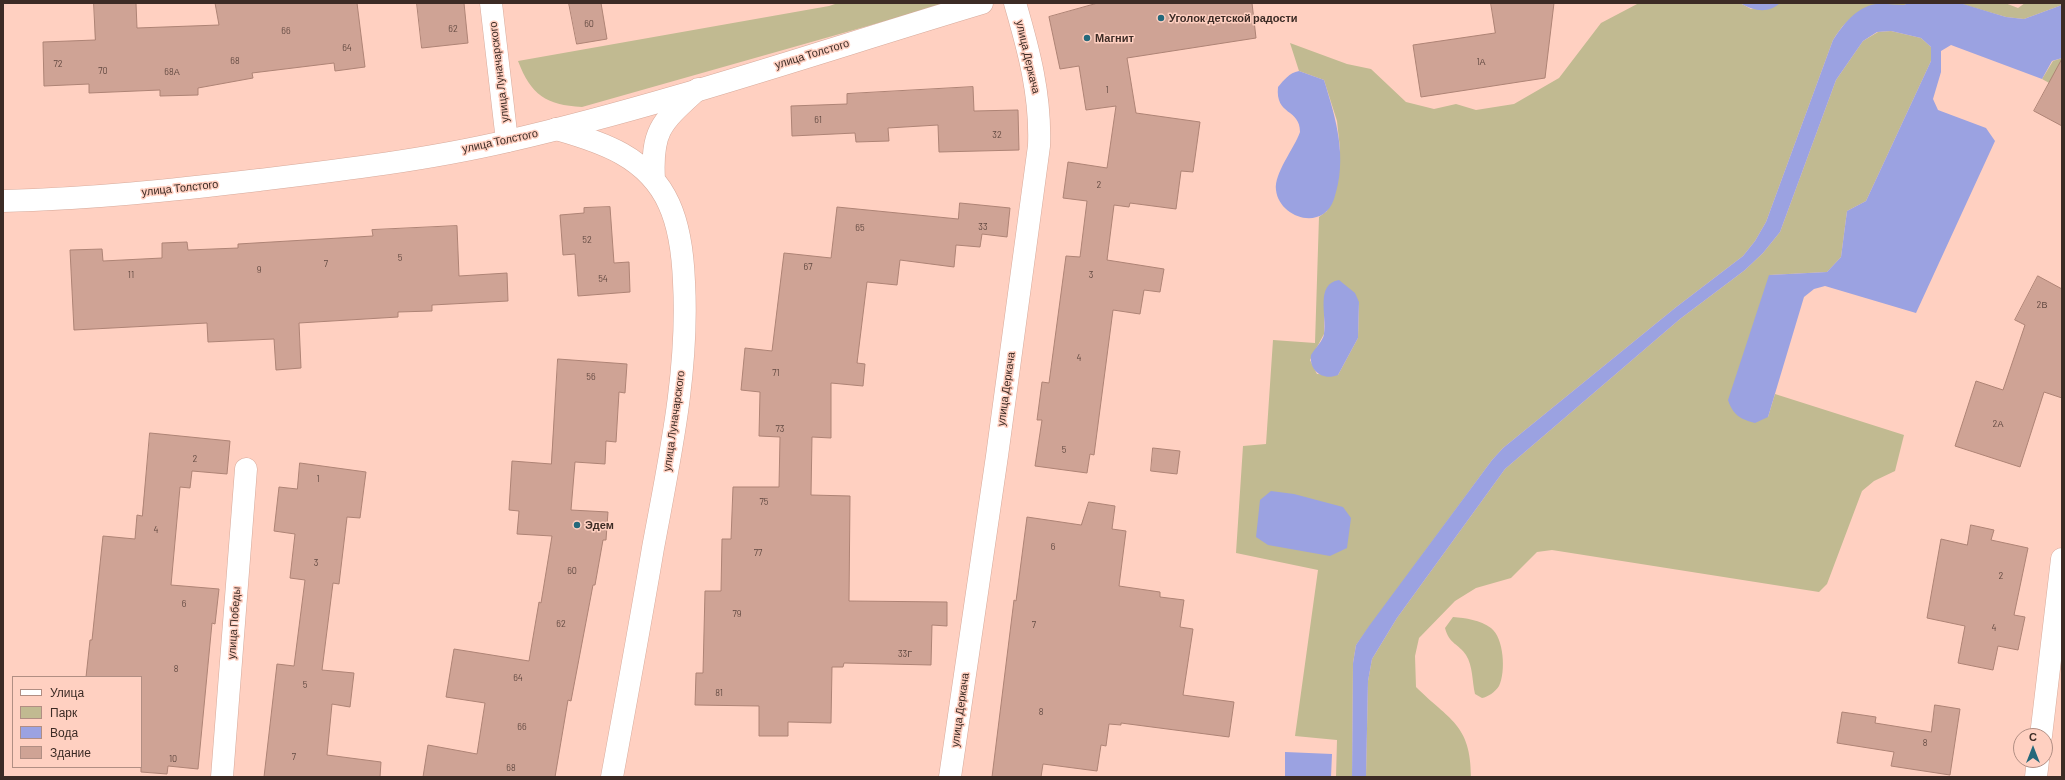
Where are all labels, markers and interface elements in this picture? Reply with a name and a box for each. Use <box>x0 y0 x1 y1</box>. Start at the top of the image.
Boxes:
place label: Уголок детской радости <box>1169 11 1298 25</box>
marker: Уголок детской радости <box>1156 13 1166 23</box>
house number: 60 <box>584 19 594 29</box>
street label: улица Деркача <box>1013 19 1043 95</box>
street label: улица Луначарского <box>486 21 512 123</box>
house number: 62 <box>448 24 458 34</box>
house number: 66 <box>281 26 291 36</box>
place label: Магнит <box>1095 31 1134 45</box>
marker: Магнит <box>1082 33 1092 43</box>
street label: улица Толстого <box>773 36 851 72</box>
house number: 64 <box>342 43 352 53</box>
house number: 68 <box>230 56 240 66</box>
house number: 1А <box>1476 57 1486 67</box>
house number: 72 <box>53 59 63 69</box>
house number: 70 <box>98 66 108 76</box>
house number: 68А <box>164 67 180 77</box>
house number: 1 <box>1105 85 1109 95</box>
house number: 61 <box>814 115 822 125</box>
street label: улица Толстого <box>461 127 539 155</box>
house number: 32 <box>992 130 1002 140</box>
street label: улица Толстого <box>141 177 219 199</box>
house number: 2 <box>1097 180 1101 190</box>
house number: 33 <box>978 222 988 232</box>
house number: 65 <box>855 223 865 233</box>
house number: 52 <box>582 235 592 245</box>
house number: 5 <box>398 253 402 263</box>
house number: 7 <box>324 259 328 269</box>
house number: 67 <box>804 262 812 272</box>
house number: 9 <box>257 265 261 275</box>
house number: 11 <box>128 270 134 280</box>
house number: 3 <box>1089 270 1093 280</box>
house number: 54 <box>598 274 608 284</box>
house number: 2В <box>2037 300 2047 310</box>
street label: улица Деркача <box>994 351 1018 427</box>
house number: 4 <box>1077 353 1081 363</box>
house number: 71 <box>772 368 780 378</box>
street label: улица Луначарского <box>660 370 688 472</box>
house number: 56 <box>586 372 596 382</box>
house number: 2А <box>1993 419 2003 429</box>
house number: 73 <box>776 424 784 434</box>
house number: 5 <box>1062 445 1066 455</box>
house number: 2 <box>193 454 197 464</box>
house number: 1 <box>316 474 320 484</box>
house number: 75 <box>760 497 768 507</box>
place label: Эдем <box>585 518 614 532</box>
marker: Эдем <box>572 520 582 530</box>
house number: 4 <box>154 525 158 535</box>
house number: 6 <box>1051 542 1055 552</box>
house number: 77 <box>754 548 762 558</box>
house number: 3 <box>314 558 318 568</box>
house number: 60 <box>567 566 577 576</box>
house number: 2 <box>1999 571 2003 581</box>
street label: улица Победы <box>225 586 243 660</box>
house number: 6 <box>182 599 186 609</box>
house number: 79 <box>733 609 741 619</box>
house number: 62 <box>556 619 566 629</box>
house number: 7 <box>1032 620 1036 630</box>
house number: 4 <box>1992 623 1996 633</box>
house number: 33Г <box>898 649 912 659</box>
house number: 8 <box>174 664 178 674</box>
street label: улица Деркача <box>948 672 972 748</box>
house number: 64 <box>513 673 523 683</box>
legend <box>12 676 142 768</box>
house number: 5 <box>303 680 307 690</box>
text: Улица <box>50 685 84 699</box>
house number: 81 <box>715 688 723 698</box>
text: Парк <box>50 705 77 719</box>
house number: 8 <box>1039 707 1043 717</box>
house number: 66 <box>517 722 527 732</box>
text: Вода <box>50 725 78 739</box>
north arrow <box>2013 728 2053 768</box>
text: С <box>2029 730 2037 743</box>
house number: 8 <box>1923 738 1927 748</box>
text: Здание <box>50 745 91 759</box>
house number: 7 <box>292 752 296 762</box>
house number: 10 <box>169 754 177 764</box>
house number: 68 <box>506 763 516 773</box>

